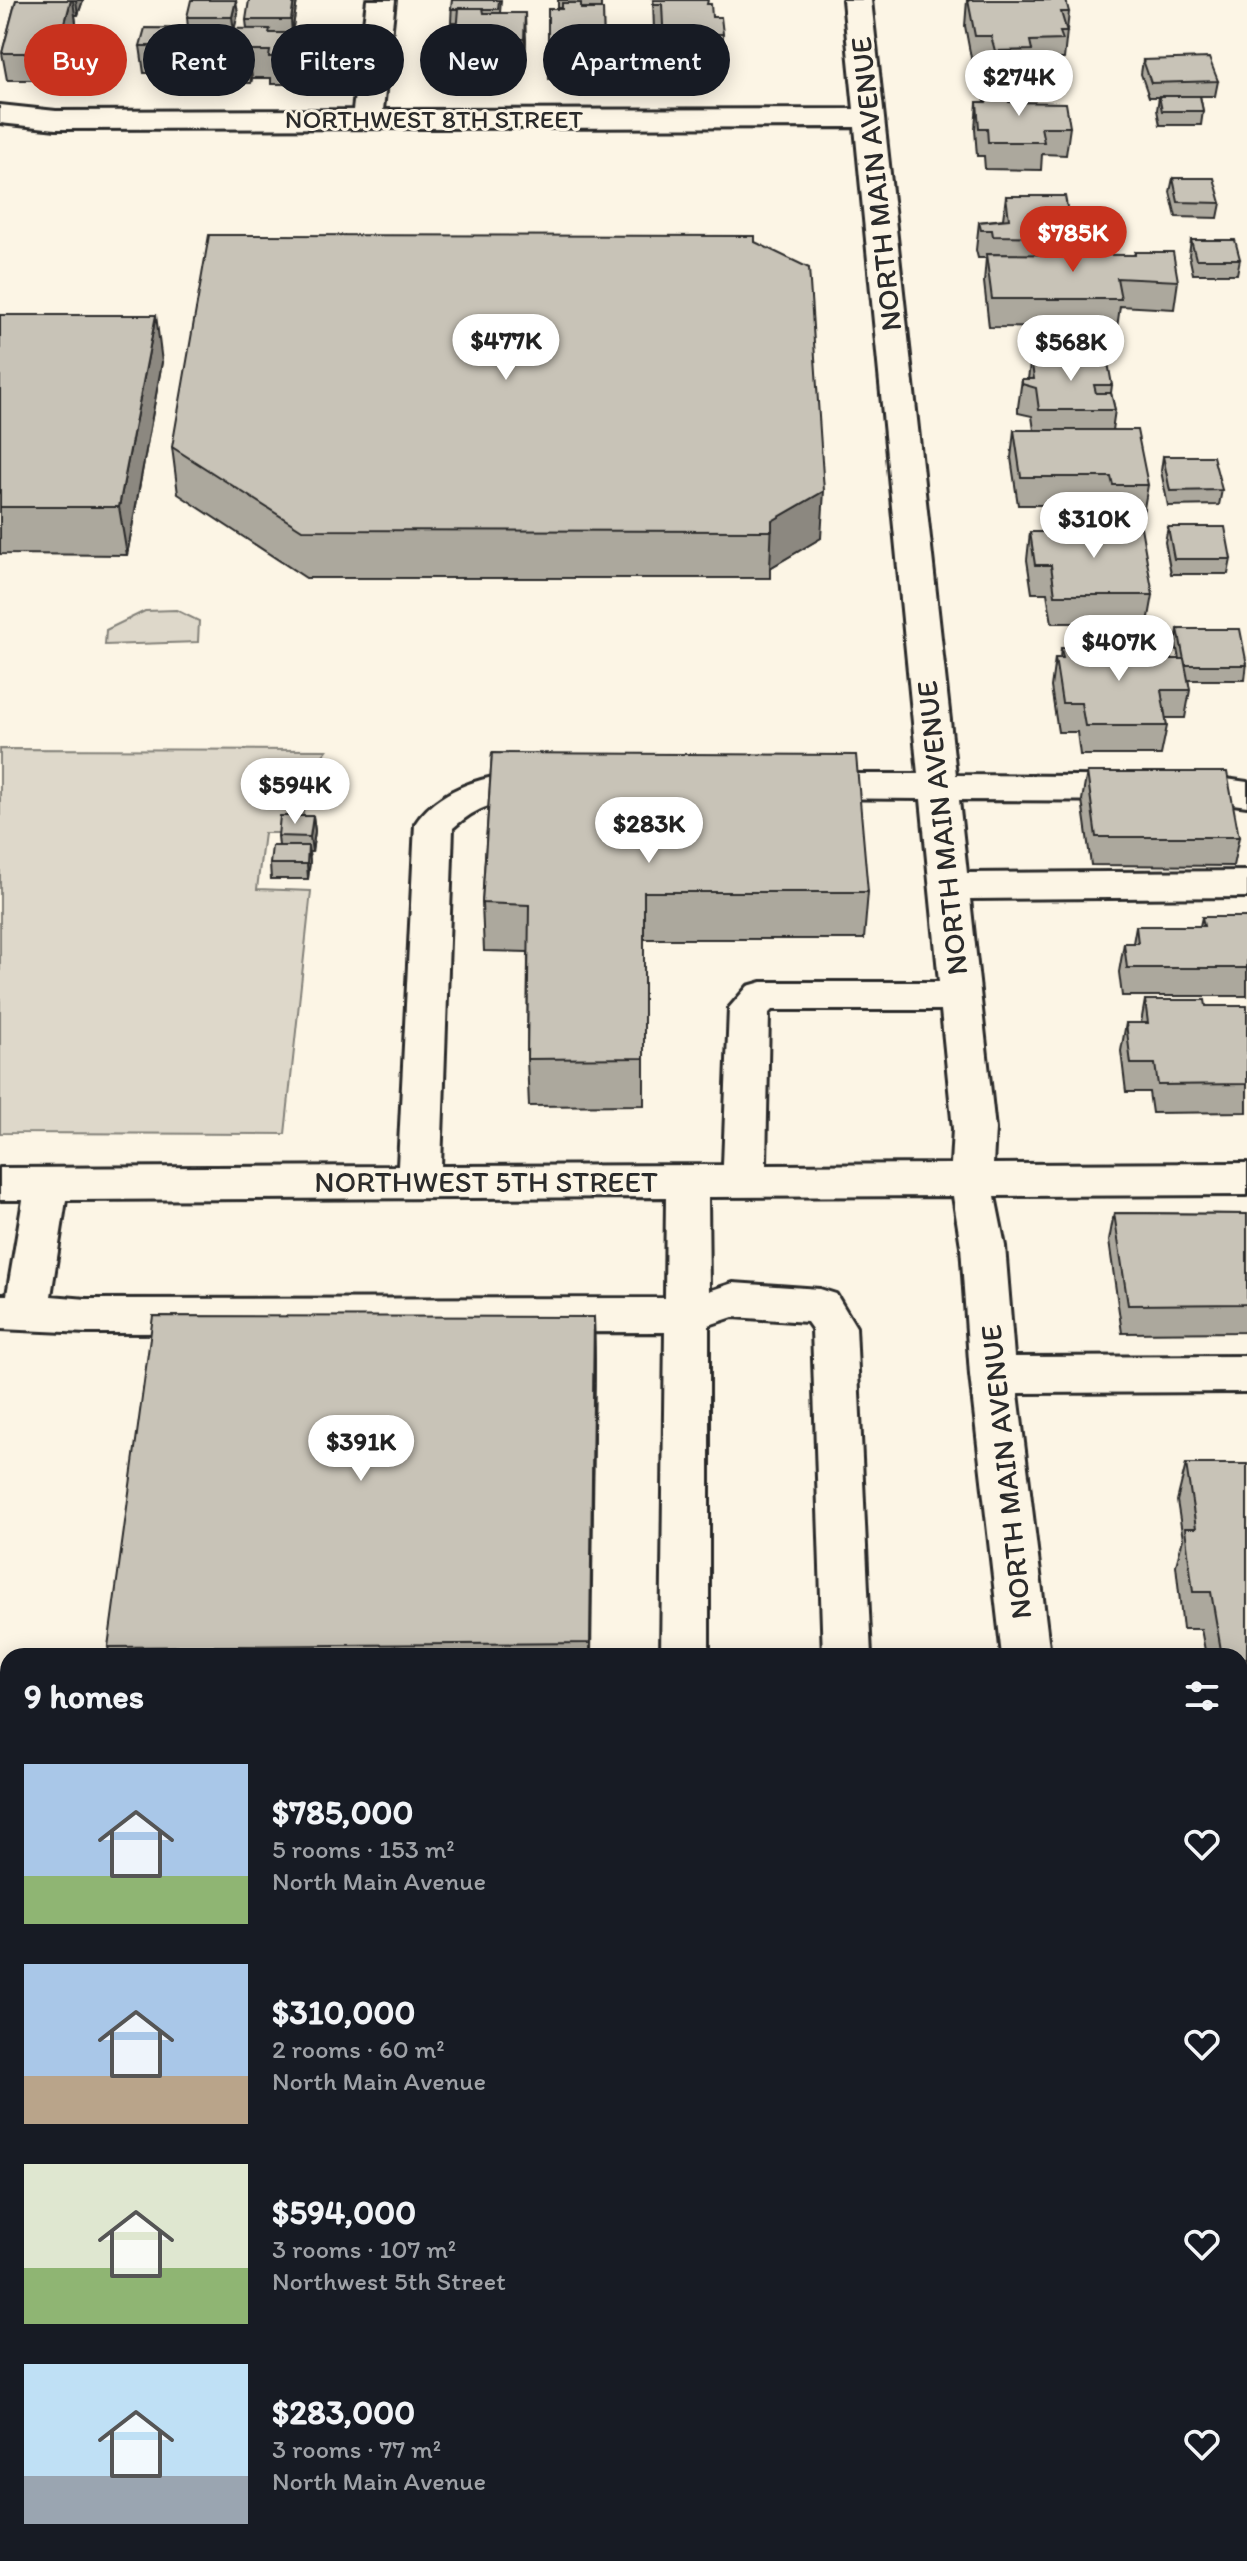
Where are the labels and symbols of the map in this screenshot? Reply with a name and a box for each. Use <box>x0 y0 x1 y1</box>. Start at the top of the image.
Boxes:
street label: NORTH MAIN AVENUE <box>842 35 909 333</box>
pin: $274K <box>963 50 1075 118</box>
street label: NORTHWEST 8TH STREET <box>285 103 584 135</box>
pin: $785K <box>1017 206 1129 274</box>
pin: $477K <box>450 314 562 382</box>
pin: $568K <box>1015 315 1127 383</box>
pin: $310K <box>1038 492 1150 560</box>
pin: $407K <box>1063 615 1175 683</box>
street label: NORTH MAIN AVENUE <box>908 679 975 977</box>
pin: $594K <box>239 758 351 826</box>
pin: $283K <box>593 797 705 865</box>
street label: NORTHWEST 5TH STREET <box>314 1163 658 1200</box>
street label: NORTH MAIN AVENUE <box>972 1323 1039 1621</box>
pin: $391K <box>305 1415 417 1483</box>

